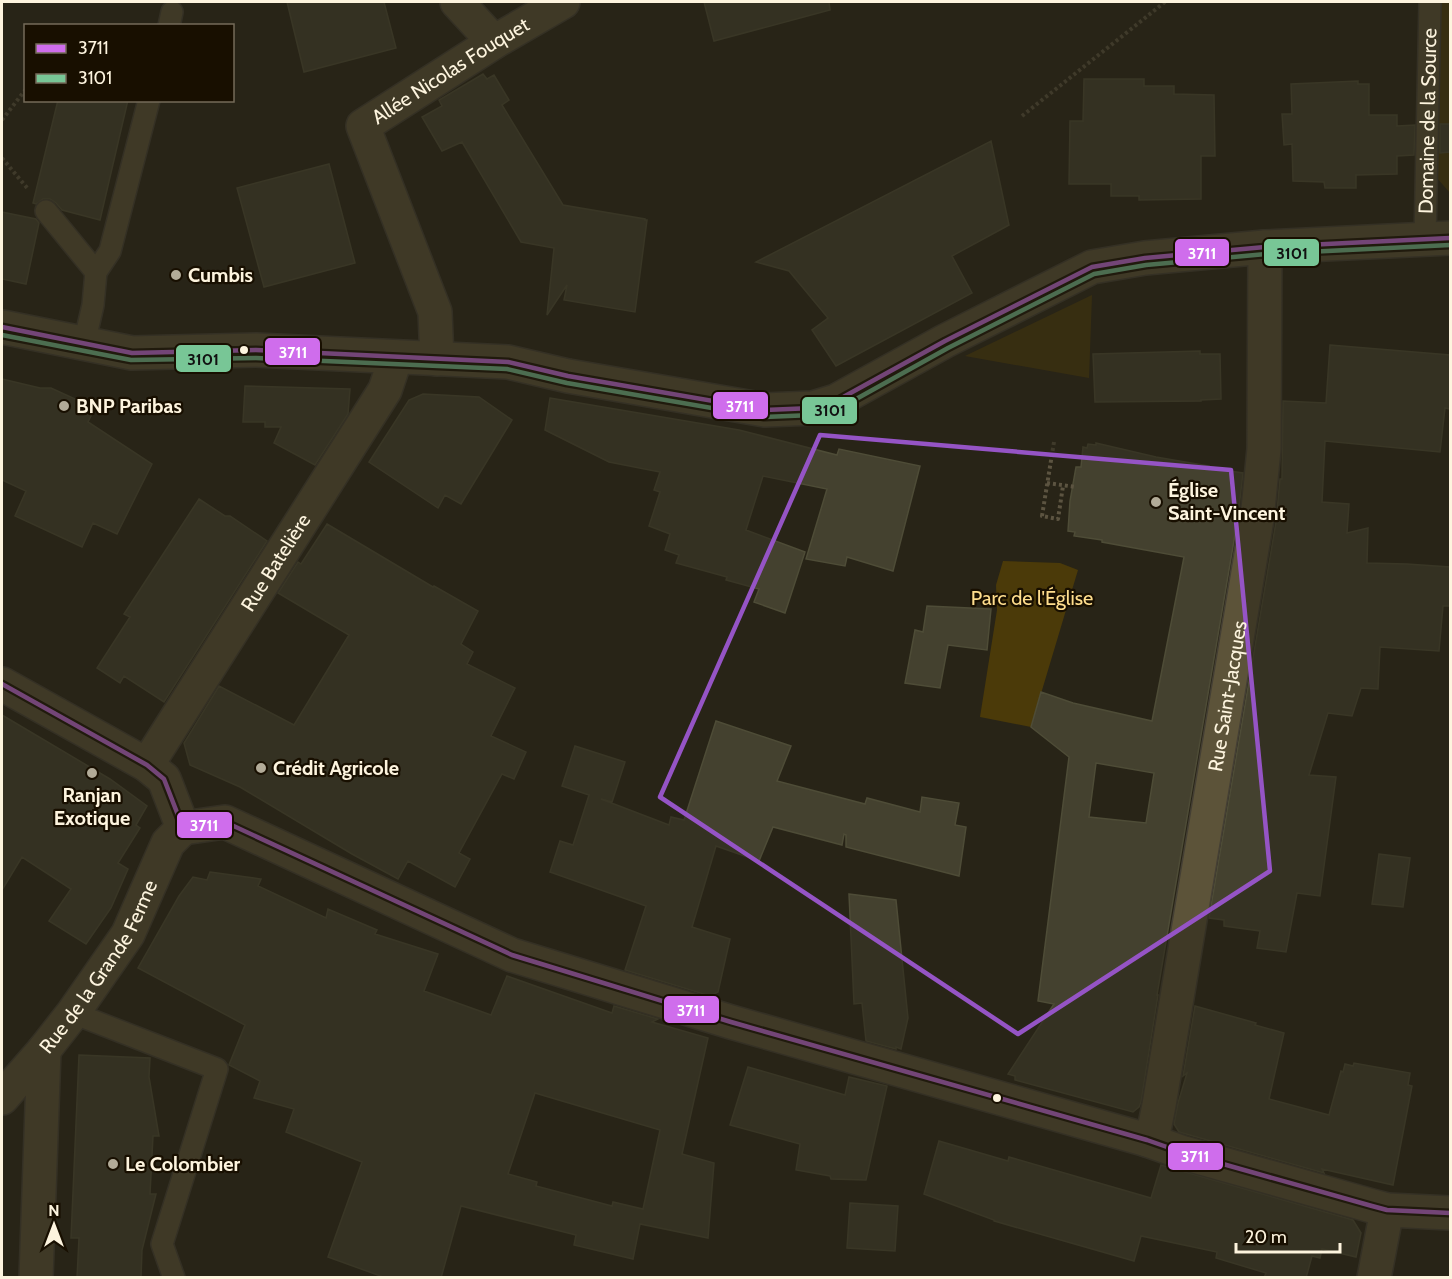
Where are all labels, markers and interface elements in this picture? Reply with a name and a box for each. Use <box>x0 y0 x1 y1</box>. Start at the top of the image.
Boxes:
street label: Allée Nicolas Fouquet <box>367 12 534 129</box>
legend <box>24 24 234 102</box>
street label: Domaine de la Source <box>1414 28 1441 214</box>
text: 3711 <box>78 37 109 59</box>
text: 3101 <box>78 67 112 89</box>
line badge: 3711 <box>1174 238 1230 267</box>
line badge: 3101 <box>1263 238 1320 267</box>
text: 3711 <box>1188 244 1216 263</box>
text: 3101 <box>1276 244 1308 263</box>
place label: Cumbis <box>188 263 253 287</box>
marker: Cumbis <box>169 268 183 282</box>
line badge: 3711 <box>264 337 321 366</box>
text: 3711 <box>279 343 307 362</box>
line badge: 3101 <box>175 344 232 373</box>
unlabelled marker <box>238 344 250 356</box>
text: 3101 <box>187 350 219 369</box>
line badge: 3711 <box>712 391 769 420</box>
place label: BNP Paribas <box>76 394 182 418</box>
line badge: 3101 <box>801 396 858 425</box>
text: 3711 <box>726 397 754 416</box>
marker: BNP Paribas <box>57 399 71 413</box>
text: 3101 <box>814 401 846 420</box>
place label: Église Saint-Vincent <box>1168 478 1286 525</box>
marker: Église Saint-Vincent <box>1149 495 1163 509</box>
street label: Rue Batelière <box>236 509 315 616</box>
park label: Parc de l'Église <box>971 586 1093 610</box>
street label: Rue Saint-Jacques <box>1203 619 1252 773</box>
place label: Crédit Agricole <box>273 756 399 780</box>
marker: Crédit Agricole <box>254 761 268 775</box>
marker: Ranjan Exotique <box>85 766 99 780</box>
place label: Ranjan Exotique <box>54 783 130 830</box>
line badge: 3711 <box>176 811 233 839</box>
text: 3711 <box>190 816 218 835</box>
street label: Rue de la Grande Ferme <box>34 876 162 1058</box>
line badge: 3711 <box>663 995 720 1024</box>
text: 3711 <box>677 1001 705 1020</box>
unlabelled marker <box>991 1092 1003 1104</box>
line badge: 3711 <box>1167 1142 1224 1171</box>
text: 3711 <box>1181 1147 1209 1166</box>
place label: Le Colombier <box>125 1152 241 1176</box>
marker: Le Colombier <box>106 1157 120 1171</box>
north arrow <box>24 1195 84 1255</box>
text: N <box>48 1201 60 1220</box>
scale bar <box>1236 1216 1340 1254</box>
text: 20 m <box>1245 1226 1287 1248</box>

